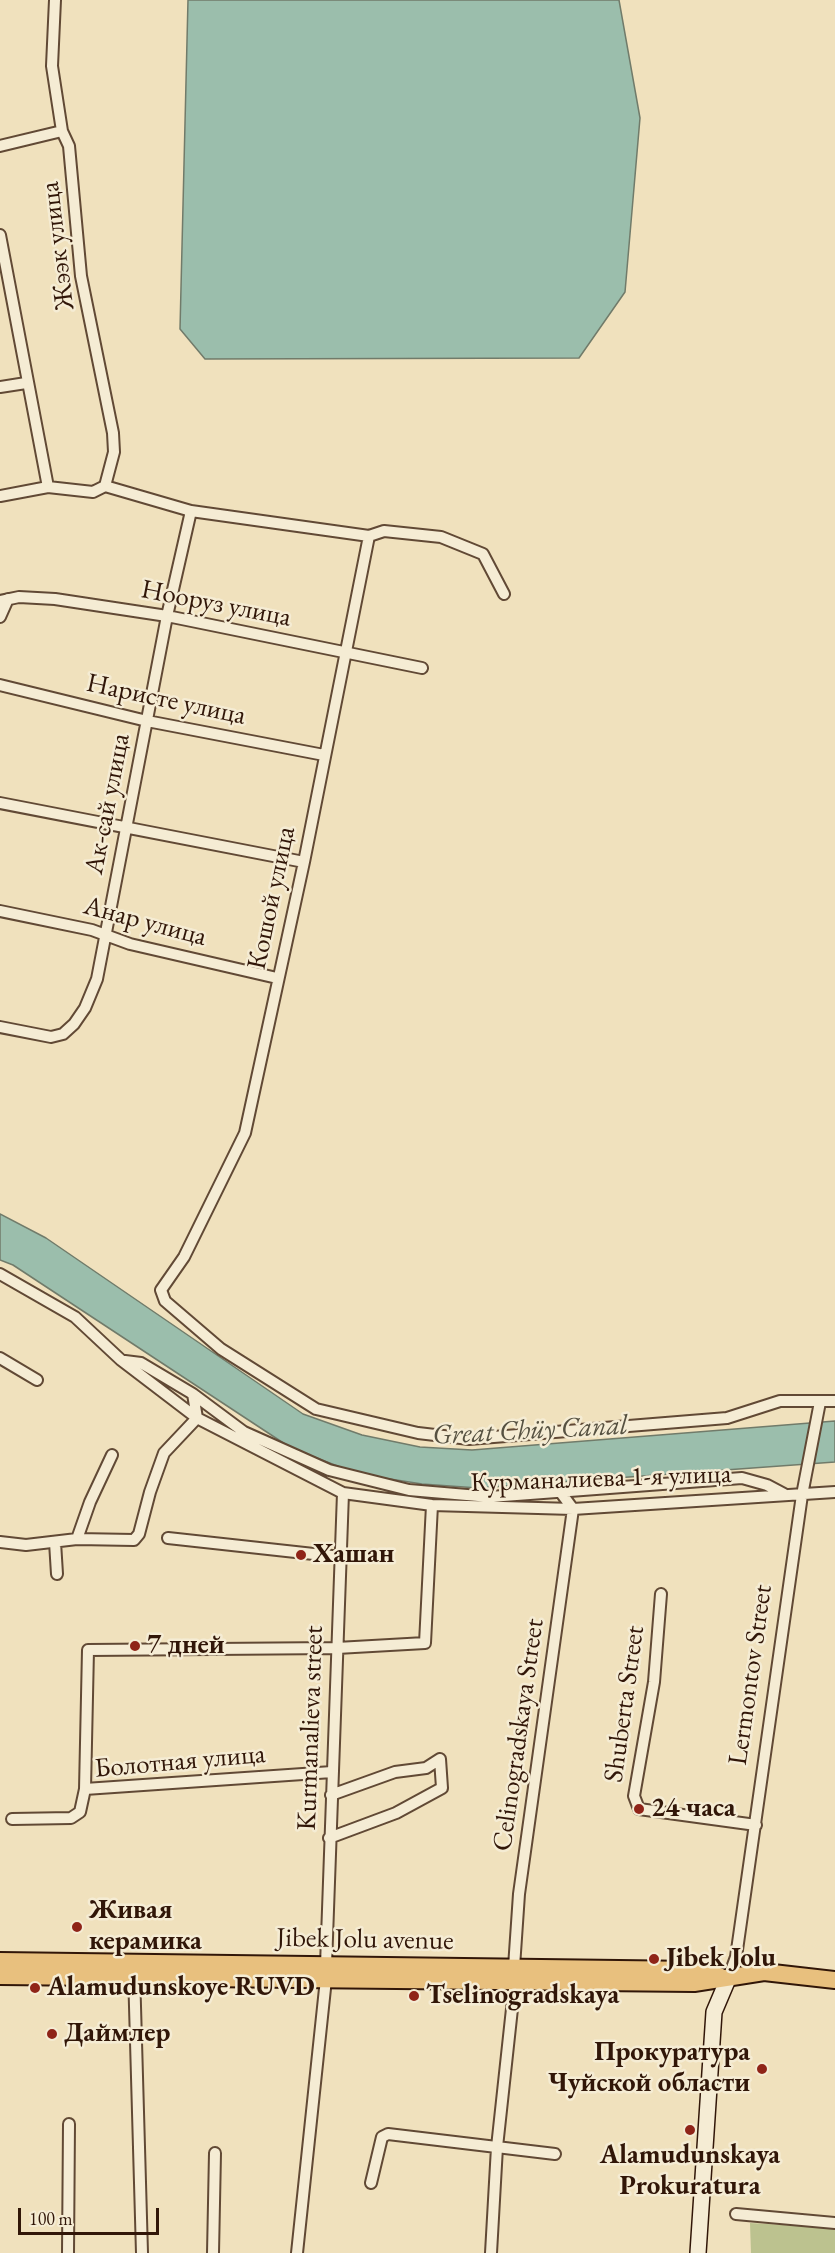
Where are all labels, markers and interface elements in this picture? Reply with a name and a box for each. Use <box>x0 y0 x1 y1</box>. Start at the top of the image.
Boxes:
street label: Жээк улица <box>34 180 82 312</box>
street label: Нооруз улица <box>138 574 294 634</box>
street label: Наристе улица <box>83 667 249 733</box>
street label: Ак-сай улица <box>78 731 138 877</box>
street label: Кошой улица <box>241 824 303 972</box>
street label: Анар улица <box>80 890 210 954</box>
water label: Great Chüy Canal <box>431 1409 629 1453</box>
street label: Курманалиева 1-я улица <box>470 1458 732 1500</box>
place label: Хашан <box>313 1539 394 1571</box>
marker: Хашан <box>294 1548 308 1562</box>
street label: Lermontov Street <box>722 1583 780 1767</box>
street label: Celinogradskaya Street <box>487 1617 551 1853</box>
street label: Shuberta Street <box>598 1623 652 1785</box>
street label: Kurmanalieva street <box>291 1625 331 1831</box>
place label: 7 дней <box>147 1630 225 1662</box>
marker: 7 дней <box>128 1639 142 1653</box>
street label: Болотная улица <box>93 1738 267 1786</box>
place label: 24 часа <box>651 1793 736 1825</box>
marker: 24 часа <box>632 1802 646 1816</box>
place label: Живая керамика <box>89 1895 202 1958</box>
marker: Живая керамика <box>70 1920 84 1934</box>
street label: Jibek Jolu avenue <box>276 1922 454 1958</box>
place label: Jibek Jolu <box>666 1943 776 1975</box>
marker: Jibek Jolu <box>647 1952 661 1966</box>
place label: Alamudunskoye RUVD <box>47 1972 315 2004</box>
place label: Tselinogradskaya <box>426 1980 619 2012</box>
marker: Alamudunskoye RUVD <box>28 1981 42 1995</box>
marker: Tselinogradskaya <box>407 1989 421 2003</box>
place label: Даймлер <box>64 2018 170 2050</box>
marker: Даймлер <box>45 2027 59 2041</box>
place label: Прокуратура Чуйской области <box>548 2037 750 2100</box>
marker: Прокуратура Чуйской области <box>755 2062 769 2076</box>
marker: Alamudunskaya Prokuratura <box>683 2123 697 2137</box>
place label: Alamudunskaya Prokuratura <box>600 2140 780 2203</box>
scale bar <box>21 2196 162 2234</box>
text: 100 m <box>29 2207 73 2230</box>

